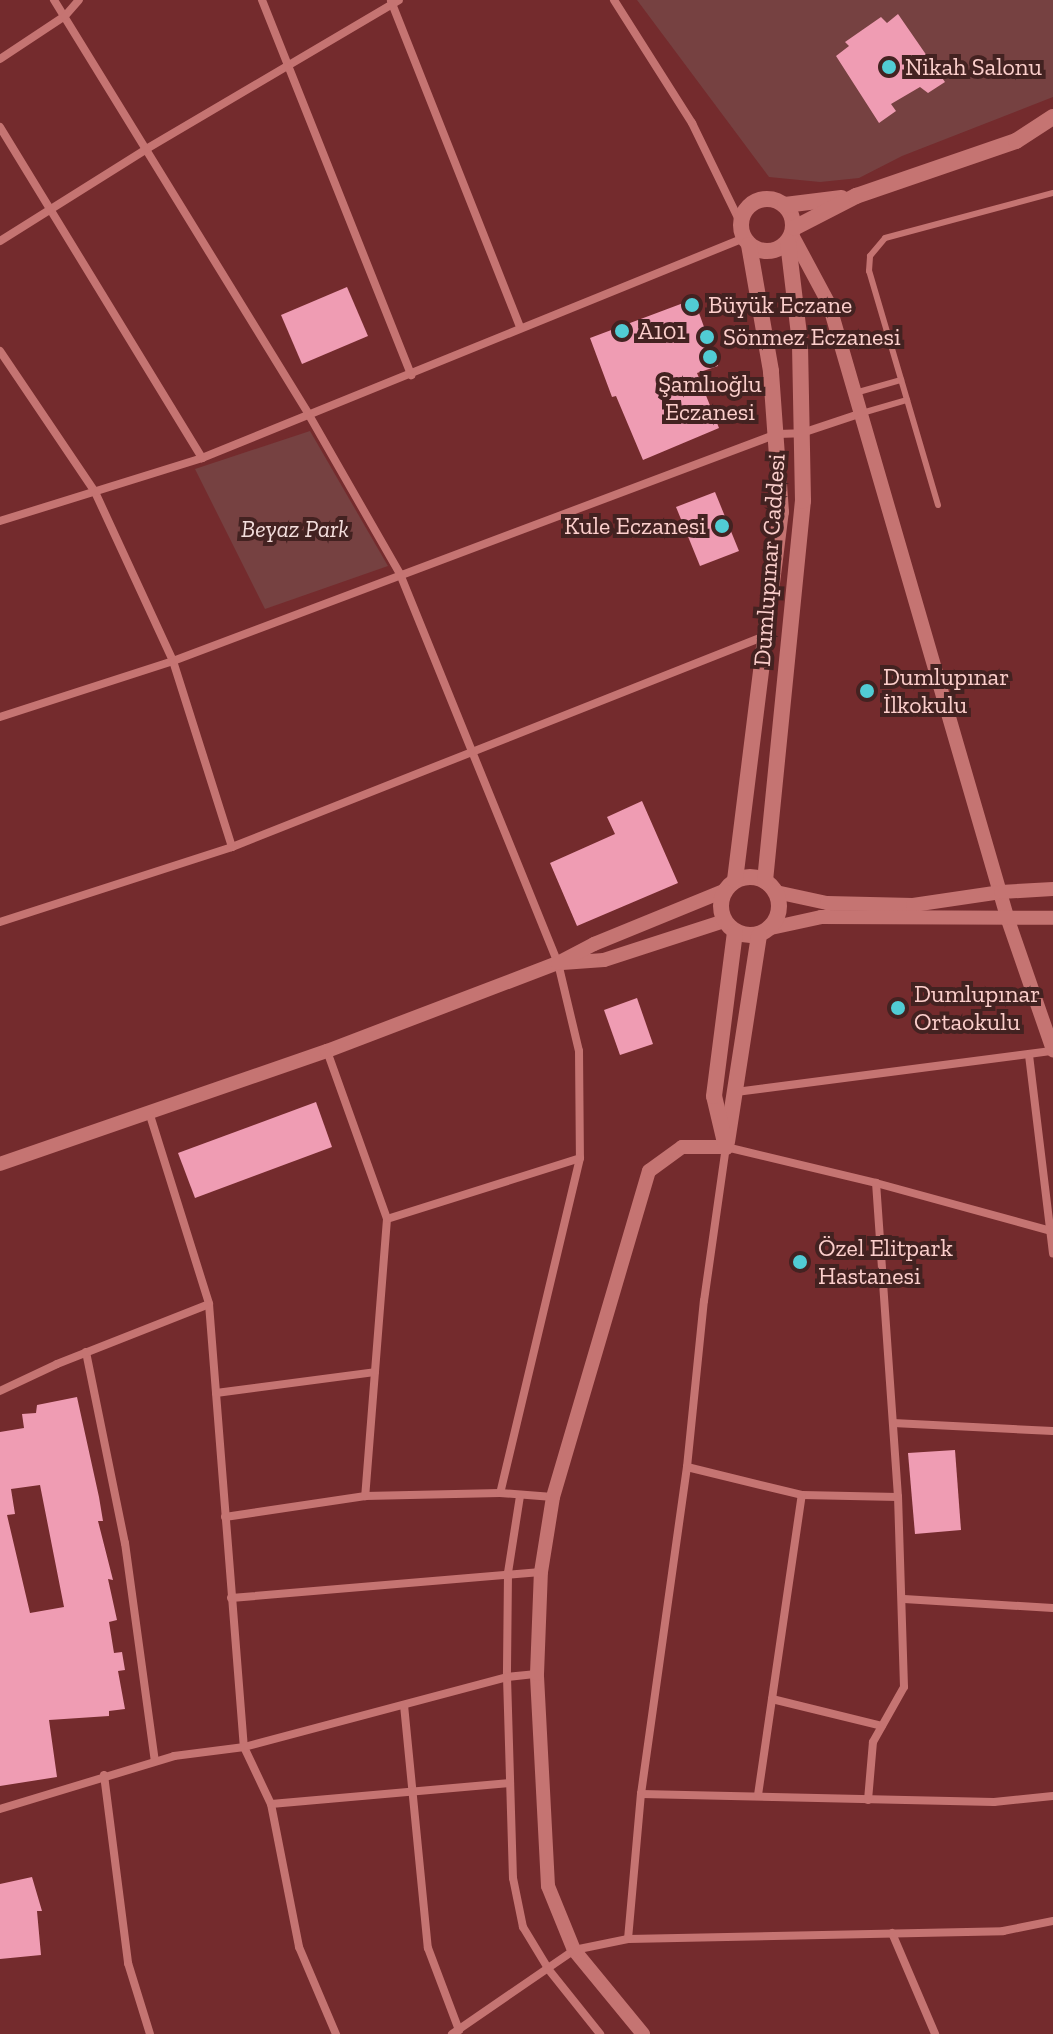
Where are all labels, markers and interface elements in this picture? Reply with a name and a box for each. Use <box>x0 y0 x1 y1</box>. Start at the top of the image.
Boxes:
place label: Nikah Salonu <box>905 53 1042 81</box>
marker: Nikah Salonu <box>880 58 898 76</box>
place label: Büyük Eczane <box>708 291 852 319</box>
marker: Büyük Eczane <box>683 296 701 314</box>
place label: A101 <box>638 317 686 345</box>
marker: A101 <box>613 322 631 340</box>
place label: Sönmez Eczanesi <box>723 323 901 351</box>
marker: Sönmez Eczanesi <box>698 328 716 346</box>
marker: Şamlıoğlu Eczanesi <box>701 348 719 366</box>
place label: Şamlıoğlu Eczanesi <box>658 370 762 426</box>
street label: Dumlupınar Caddesi <box>747 452 791 668</box>
place label: Kule Eczanesi <box>564 512 706 540</box>
park label: Beyaz Park <box>241 515 349 543</box>
marker: Kule Eczanesi <box>713 517 731 535</box>
place label: Dumlupınar İlkokulu <box>883 663 1009 719</box>
marker: Dumlupınar İlkokulu <box>858 682 876 700</box>
place label: Dumlupınar Ortaokulu <box>914 980 1040 1036</box>
marker: Dumlupınar Ortaokulu <box>889 999 907 1017</box>
place label: Özel Elitpark Hastanesi <box>818 1234 953 1290</box>
marker: Özel Elitpark Hastanesi <box>789 1251 811 1273</box>

